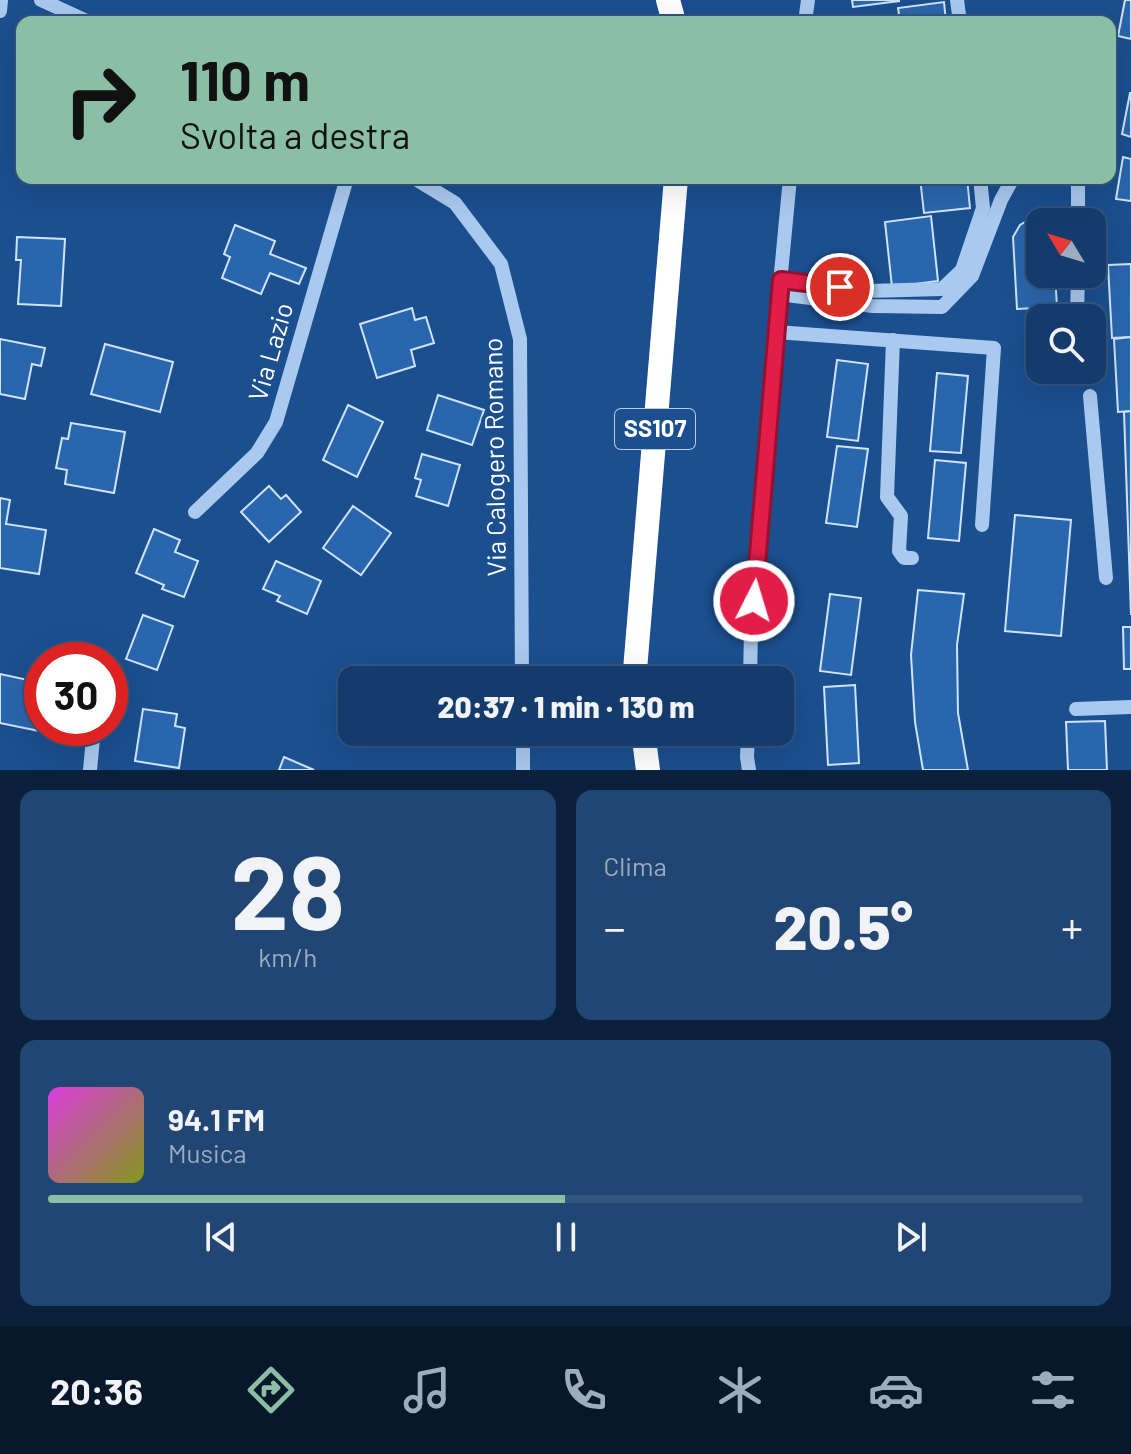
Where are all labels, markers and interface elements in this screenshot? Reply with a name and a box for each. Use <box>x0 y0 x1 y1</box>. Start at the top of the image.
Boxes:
text: 110 m <box>180 45 310 112</box>
icon: right <box>48 48 152 152</box>
text: Svolta a destra <box>180 113 410 156</box>
north arrow <box>1026 208 1106 288</box>
map controls <box>1026 208 1106 384</box>
pin <box>806 253 874 321</box>
icon: arrive <box>818 265 862 309</box>
street label: Via Lazio <box>241 299 298 404</box>
button: search <box>1026 304 1106 384</box>
street label: Via Calogero Romano <box>476 337 511 577</box>
road number: SS107 <box>615 409 695 449</box>
position arrow <box>712 559 796 643</box>
speed limit sign: 30 <box>24 642 128 746</box>
text: 20:37 · 1 min · 130 m <box>438 688 694 724</box>
text: 28 <box>230 826 345 951</box>
text: Clima <box>604 850 667 881</box>
text: 20.5° <box>773 890 913 962</box>
text: − <box>604 900 626 953</box>
text: + <box>1061 900 1083 953</box>
text: km/h <box>258 941 317 972</box>
text: 94.1 FM <box>168 1101 265 1137</box>
text: Musica <box>168 1137 246 1168</box>
icon: previous <box>199 1215 243 1259</box>
icon: pause <box>544 1215 588 1259</box>
icon: next <box>889 1215 933 1259</box>
icon: directions <box>243 1362 299 1418</box>
icon: music <box>399 1362 455 1418</box>
icon: phone <box>556 1362 612 1418</box>
icon: climate <box>712 1362 768 1418</box>
icon: car <box>868 1362 924 1418</box>
icon: filters <box>1025 1362 1081 1418</box>
text: 20:36 <box>50 1369 143 1412</box>

